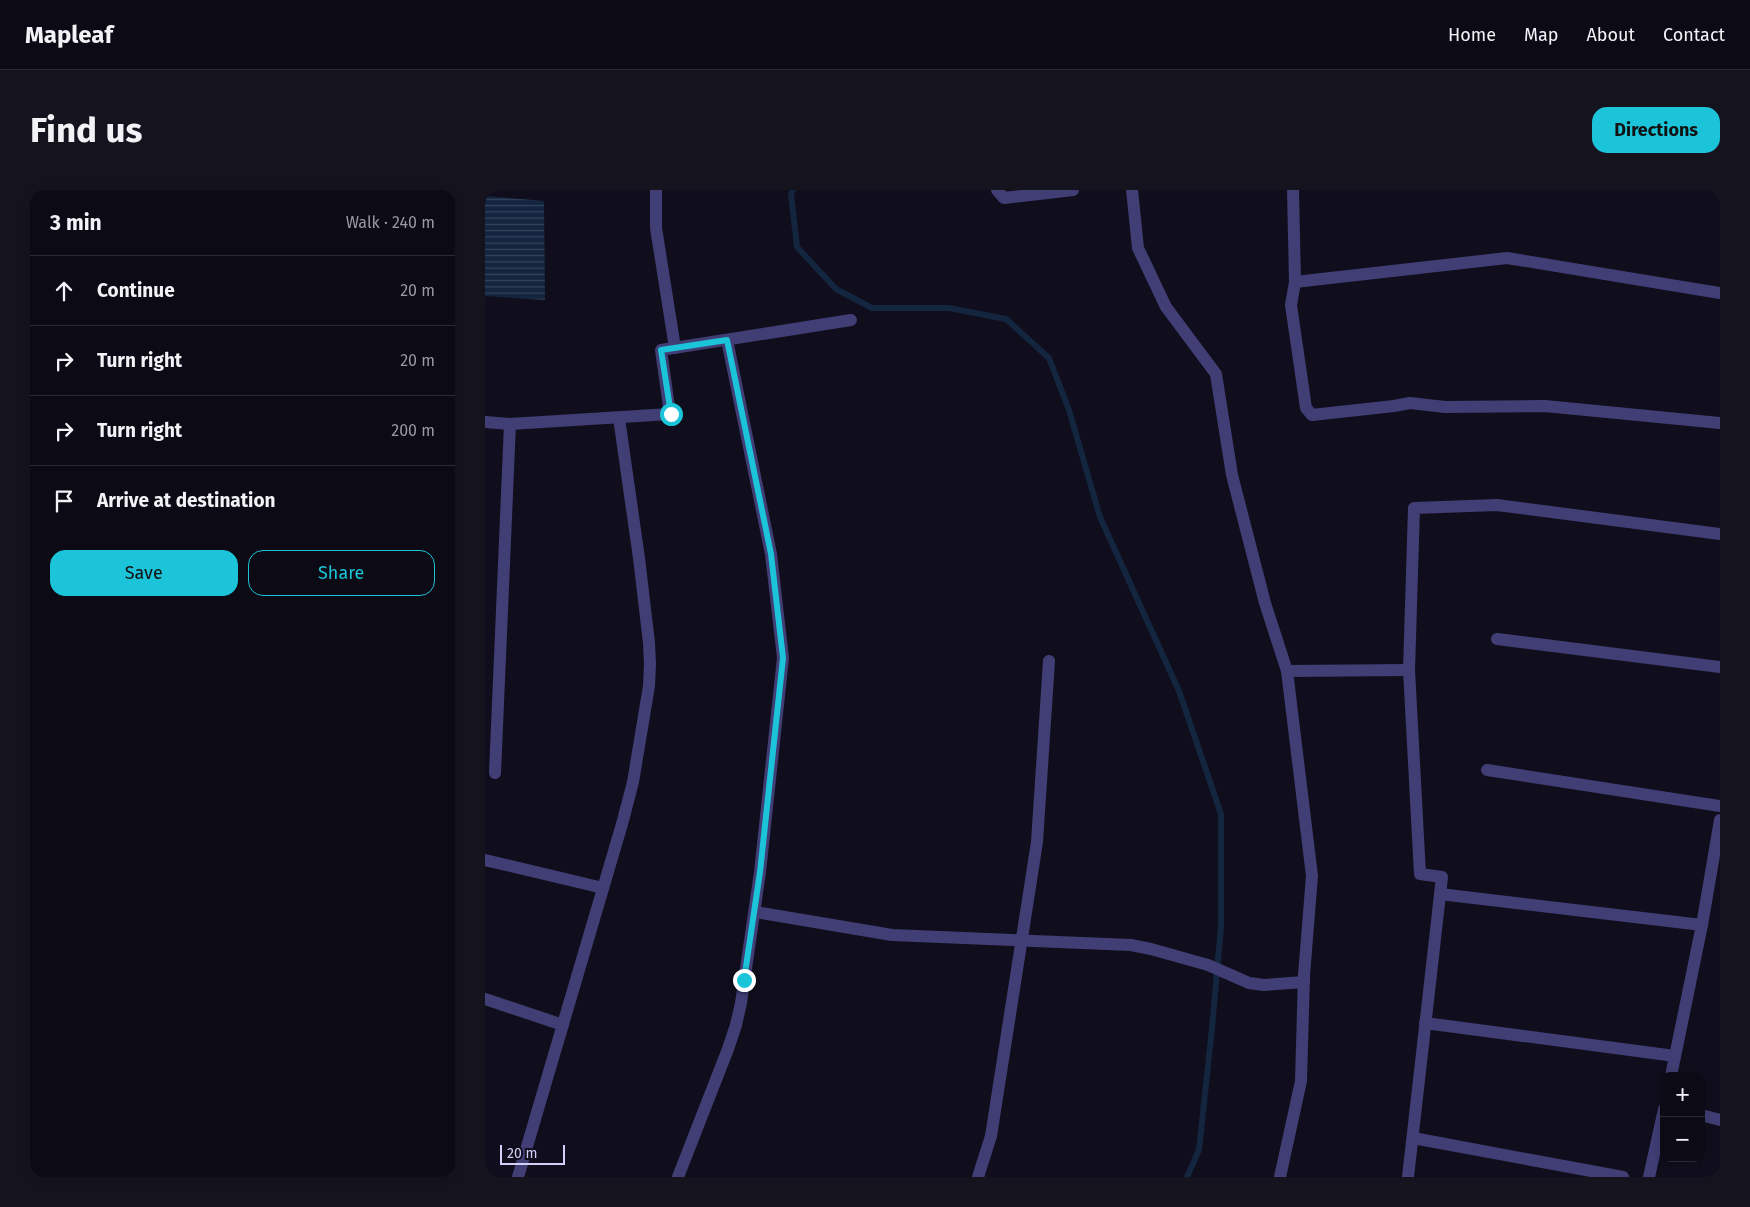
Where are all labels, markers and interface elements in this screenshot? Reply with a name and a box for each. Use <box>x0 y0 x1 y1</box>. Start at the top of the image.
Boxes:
text: Mapleaf <box>25 21 113 49</box>
text: Home <box>1448 24 1496 46</box>
text: Map <box>1524 24 1558 46</box>
text: About <box>1586 24 1635 46</box>
text: Contact <box>1663 24 1725 46</box>
button: Directions <box>1592 107 1720 153</box>
text: Find us <box>30 109 142 151</box>
text: 3 min <box>50 210 102 236</box>
text: Walk · 240 m <box>346 213 435 232</box>
icon: ahead <box>50 277 78 305</box>
text: Continue <box>97 279 175 302</box>
text: 20 m <box>400 281 435 300</box>
icon: right <box>50 347 78 375</box>
text: Turn right <box>97 349 182 372</box>
text: 20 m <box>400 351 435 370</box>
route start <box>660 403 683 426</box>
icon: right <box>50 417 78 445</box>
text: Turn right <box>97 419 182 442</box>
text: 200 m <box>391 421 435 440</box>
icon: arrive <box>50 487 78 515</box>
text: Arrive at destination <box>97 489 276 512</box>
button: Save <box>50 550 238 596</box>
button: Share <box>248 550 435 596</box>
route end <box>733 969 756 992</box>
map controls <box>1660 1072 1705 1162</box>
button: + <box>1660 1072 1705 1117</box>
button: − <box>1660 1117 1705 1162</box>
scale bar <box>500 1142 565 1165</box>
text: 20 m <box>507 1145 537 1162</box>

